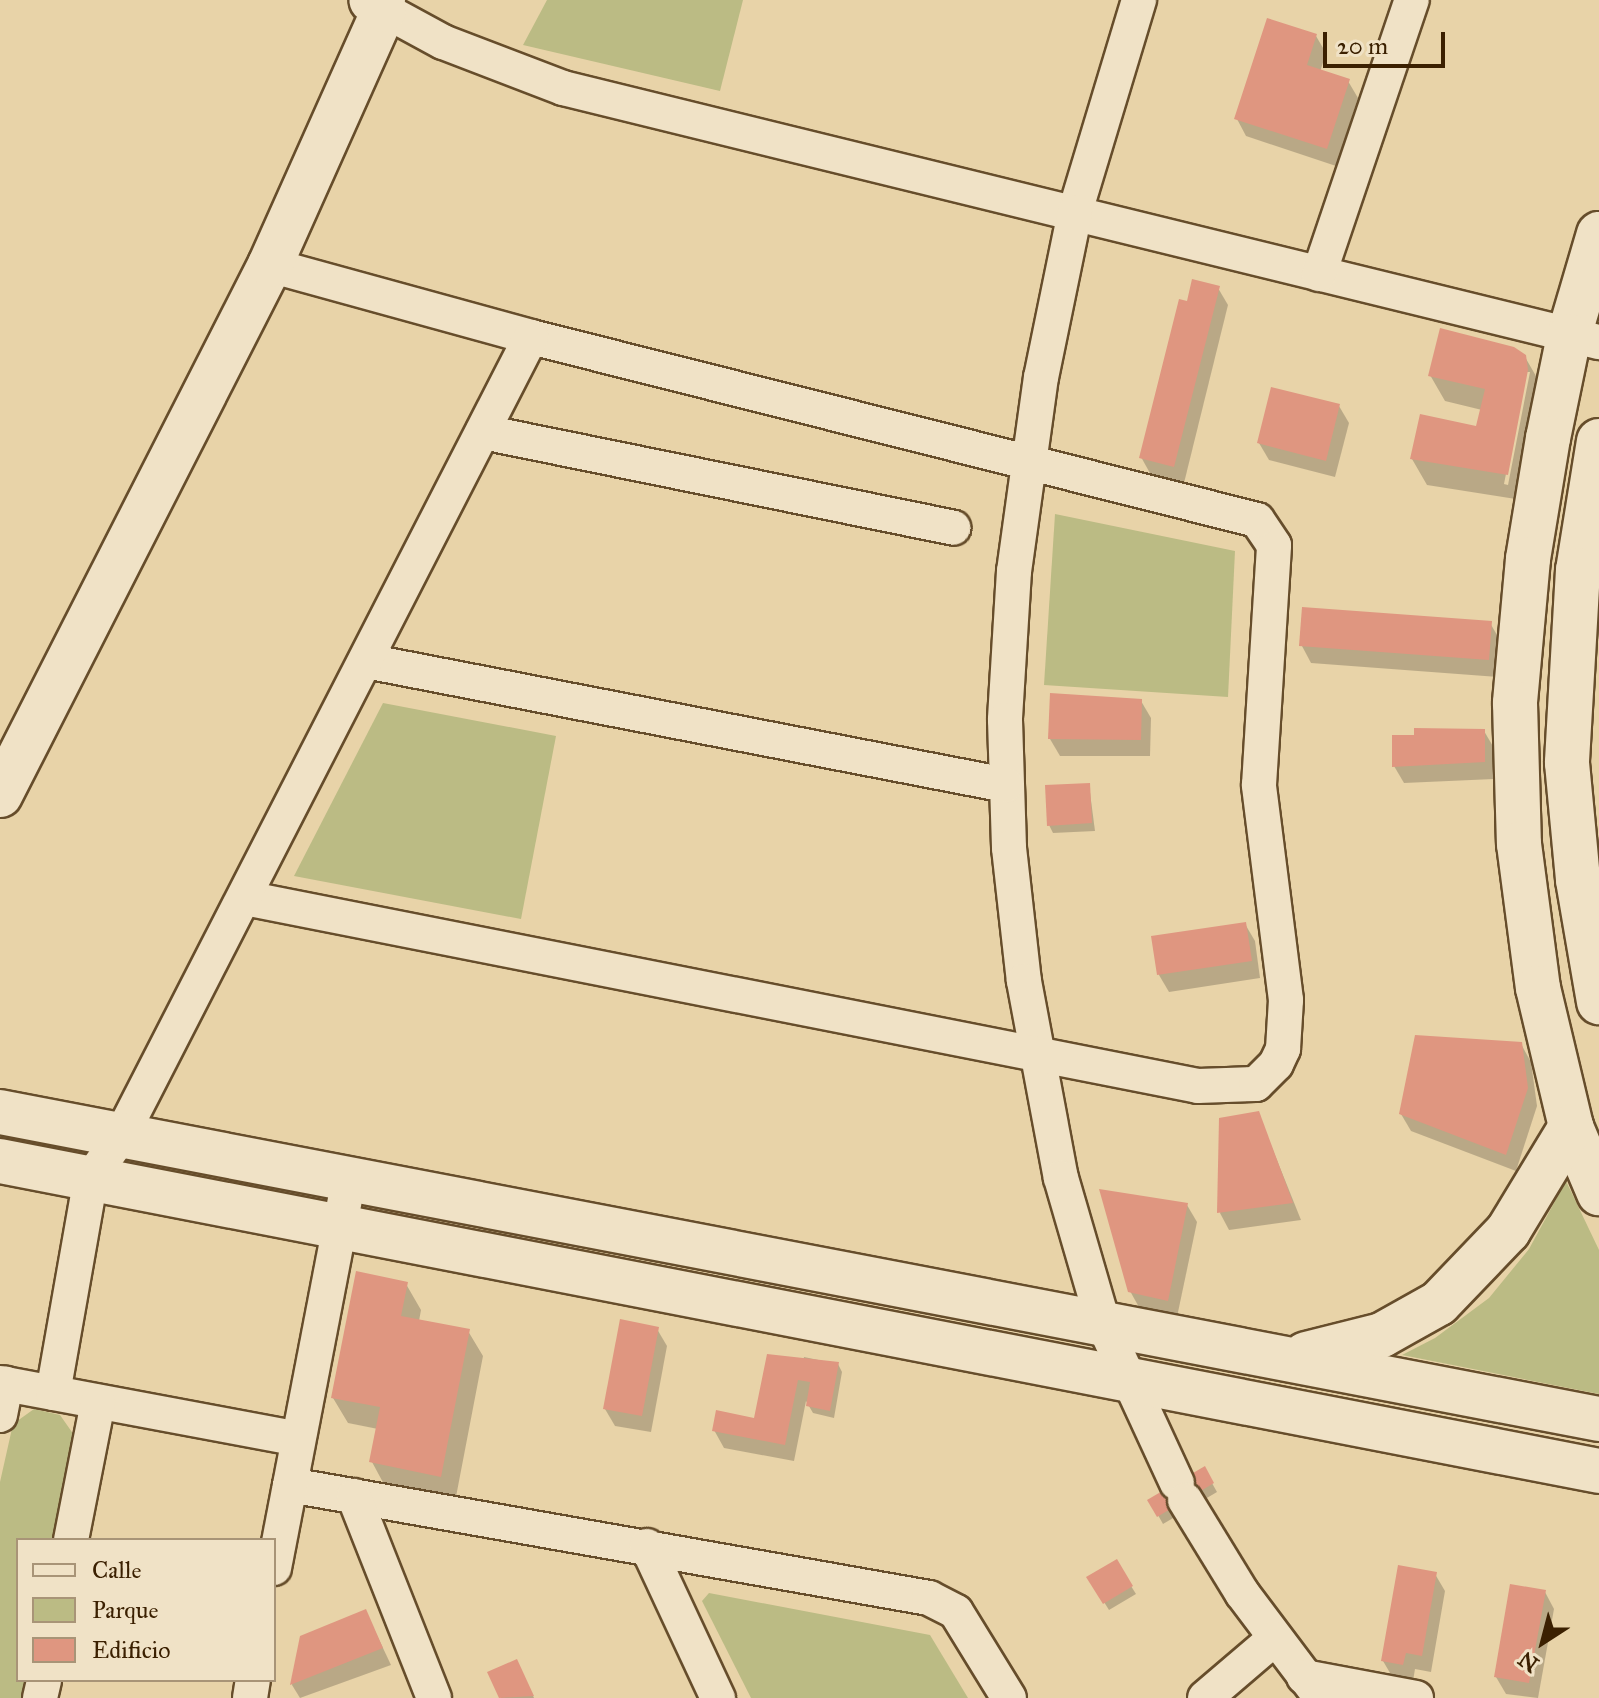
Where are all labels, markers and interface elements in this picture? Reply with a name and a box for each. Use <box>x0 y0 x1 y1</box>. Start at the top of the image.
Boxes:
scale bar <box>1327 16 1449 66</box>
text: 20 m <box>1337 31 1388 61</box>
legend <box>16 1538 276 1682</box>
text: Calle <box>92 1555 141 1585</box>
text: Parque <box>92 1595 159 1625</box>
north arrow <box>1503 1602 1583 1682</box>
text: Edificio <box>92 1635 171 1665</box>
text: N <box>1513 1645 1544 1678</box>

